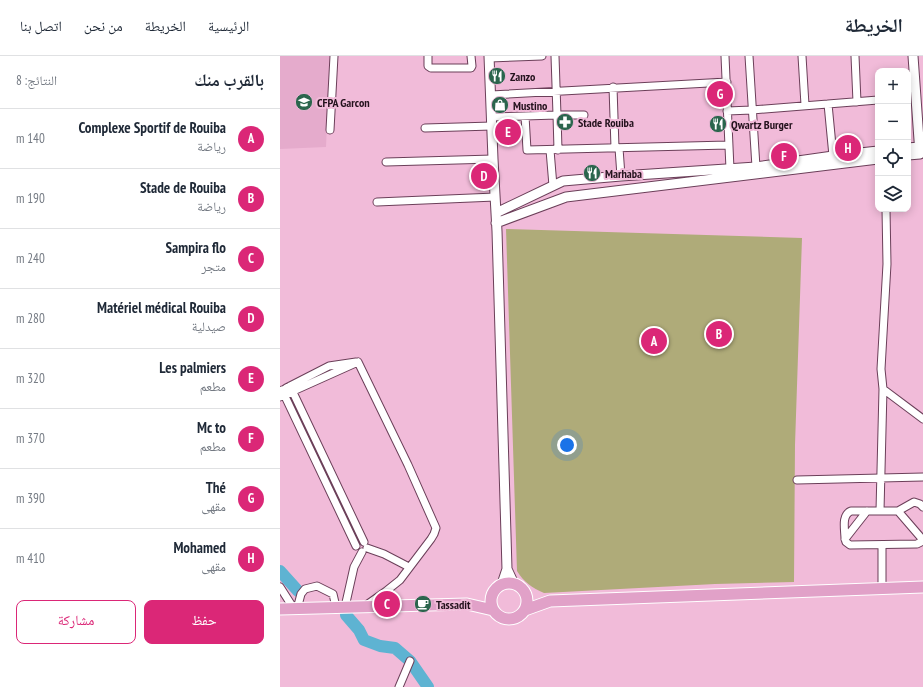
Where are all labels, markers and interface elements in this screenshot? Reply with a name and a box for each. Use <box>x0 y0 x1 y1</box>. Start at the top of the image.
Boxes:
text: الخريطة <box>845 13 903 37</box>
text: اتصل بنا <box>20 17 62 35</box>
text: من نحن <box>84 17 123 35</box>
text: الخريطة <box>145 17 186 35</box>
text: الرئيسية <box>208 17 249 35</box>
restaurant icon: Zanzo <box>487 66 507 86</box>
map controls <box>875 68 911 212</box>
button: + <box>875 68 911 104</box>
text: بالقرب منك <box>194 69 264 91</box>
place label: Zanzo <box>510 69 536 84</box>
text: النتائج: 8 <box>16 72 57 89</box>
pin: G <box>707 79 733 109</box>
school or university icon: CFPA Garcon <box>294 92 314 112</box>
place label: CFPA Garcon <box>317 95 370 110</box>
shop icon: Mustino <box>490 95 510 115</box>
place label: Mustino <box>513 98 548 113</box>
button: − <box>875 104 911 140</box>
pharmacy icon: Stade Rouiba <box>555 112 575 132</box>
restaurant icon: Qwartz Burger <box>708 114 728 134</box>
place label: Stade Rouiba <box>578 115 634 130</box>
pin: E <box>495 117 521 147</box>
place label: Qwartz Burger <box>731 117 793 132</box>
text: Complexe Sportif de Rouiba <box>78 118 226 137</box>
text: 140 m <box>16 130 45 147</box>
text: A <box>248 130 254 147</box>
pin: H <box>835 133 861 163</box>
text: رياضة <box>197 138 226 155</box>
button: locate <box>875 140 911 176</box>
pin: F <box>771 141 797 171</box>
pin: D <box>471 161 497 191</box>
restaurant icon: Marhaba <box>582 163 602 183</box>
place label: Marhaba <box>605 166 642 181</box>
button: layers <box>875 176 911 212</box>
text: Stade de Rouiba <box>140 178 226 197</box>
text: 190 m <box>16 190 45 207</box>
text: B <box>248 190 254 207</box>
text: رياضة <box>197 198 226 215</box>
text: Sampira flo <box>165 238 226 257</box>
text: 240 m <box>16 250 45 267</box>
text: C <box>248 250 254 267</box>
text: متجر <box>201 258 226 275</box>
text: Matériel médical Rouiba <box>97 298 226 317</box>
text: 280 m <box>16 310 45 327</box>
text: D <box>248 310 254 327</box>
text: صيدلية <box>192 318 226 335</box>
pin: B <box>706 319 732 349</box>
pin: A <box>641 326 667 356</box>
text: Les palmiers <box>159 358 226 377</box>
text: 320 m <box>16 370 45 387</box>
text: E <box>248 370 254 387</box>
text: مطعم <box>200 378 226 395</box>
text: Mc to <box>197 418 226 437</box>
text: 370 m <box>16 430 45 447</box>
text: F <box>248 430 254 447</box>
your location <box>557 435 577 455</box>
text: مطعم <box>200 438 226 455</box>
text: Thé <box>206 478 226 497</box>
text: 390 m <box>16 490 45 507</box>
text: G <box>248 490 254 507</box>
text: مقهى <box>201 498 226 515</box>
text: Mohamed <box>173 538 226 557</box>
text: 410 m <box>16 550 45 567</box>
text: H <box>248 550 254 567</box>
text: مقهى <box>201 558 226 575</box>
pin: C <box>374 589 400 619</box>
cafe icon: Tassadit <box>413 594 433 614</box>
place label: Tassadit <box>436 597 471 612</box>
button: مشاركة <box>16 600 136 644</box>
button: حفظ <box>144 600 264 644</box>

